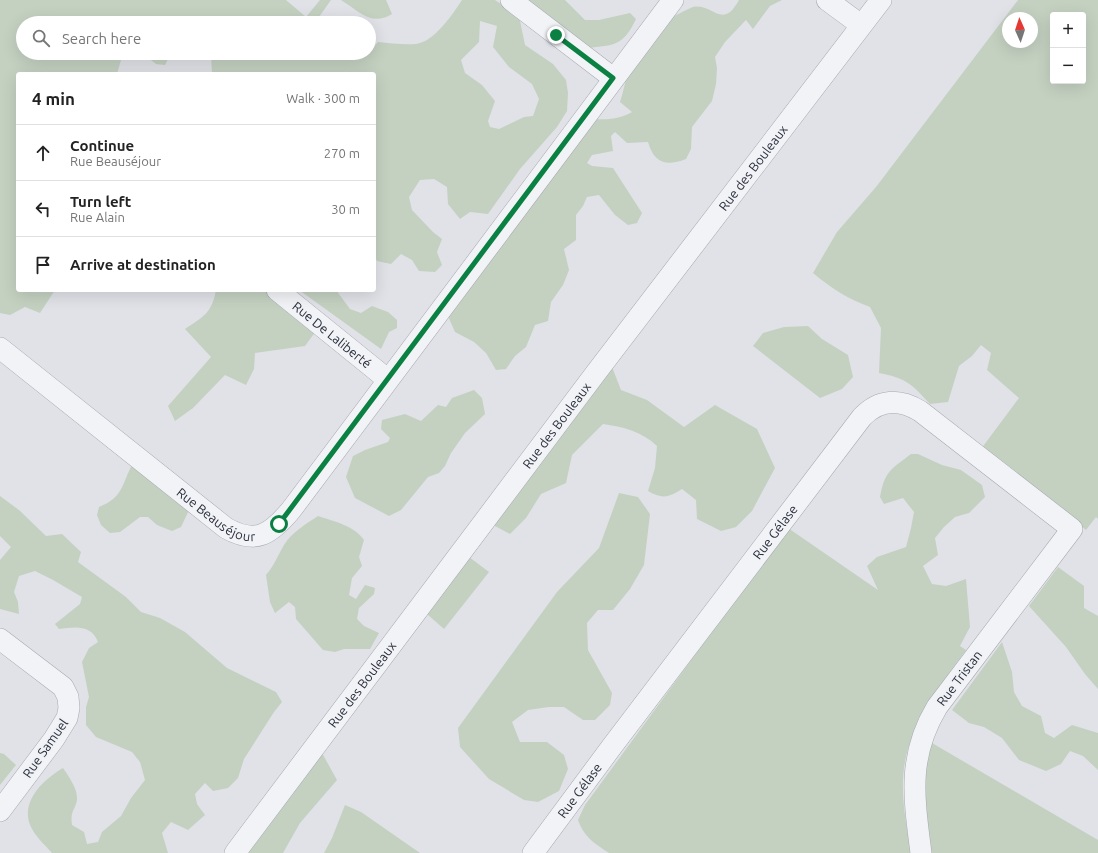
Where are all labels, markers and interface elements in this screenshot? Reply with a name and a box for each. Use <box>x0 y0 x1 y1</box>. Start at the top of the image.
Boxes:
north arrow <box>1002 12 1038 48</box>
map controls <box>1050 12 1086 84</box>
button: + <box>1050 12 1086 48</box>
search box <box>16 16 376 60</box>
route end <box>547 26 565 44</box>
icon: search <box>30 27 52 49</box>
text: Search here <box>62 30 141 47</box>
button: − <box>1050 48 1086 84</box>
text: 4 min <box>32 89 75 108</box>
text: Walk · 300 m <box>286 91 360 105</box>
street label: Rue des Bouleaux <box>716 122 790 213</box>
text: Continue <box>70 137 134 154</box>
icon: ahead <box>32 142 54 164</box>
text: 270 m <box>324 146 360 160</box>
text: Rue Beauséjour <box>70 154 161 168</box>
text: Turn left <box>70 193 131 210</box>
icon: left <box>32 198 54 220</box>
text: 30 m <box>331 202 360 216</box>
text: Rue Alain <box>70 210 125 224</box>
icon: arrive <box>32 254 54 276</box>
text: Arrive at destination <box>70 256 216 273</box>
street label: Rue De Laliberté <box>290 299 374 371</box>
street label: Rue des Bouleaux <box>520 379 593 471</box>
street label: Rue Beauséjour <box>174 485 256 543</box>
street label: Rue Gélase <box>750 502 800 562</box>
route start <box>270 515 288 533</box>
street label: Rue des Bouleaux <box>325 638 399 730</box>
street label: Rue Tristan <box>934 648 984 708</box>
street label: Rue Samuel <box>20 715 71 780</box>
street label: Rue Gélase <box>555 760 604 820</box>

